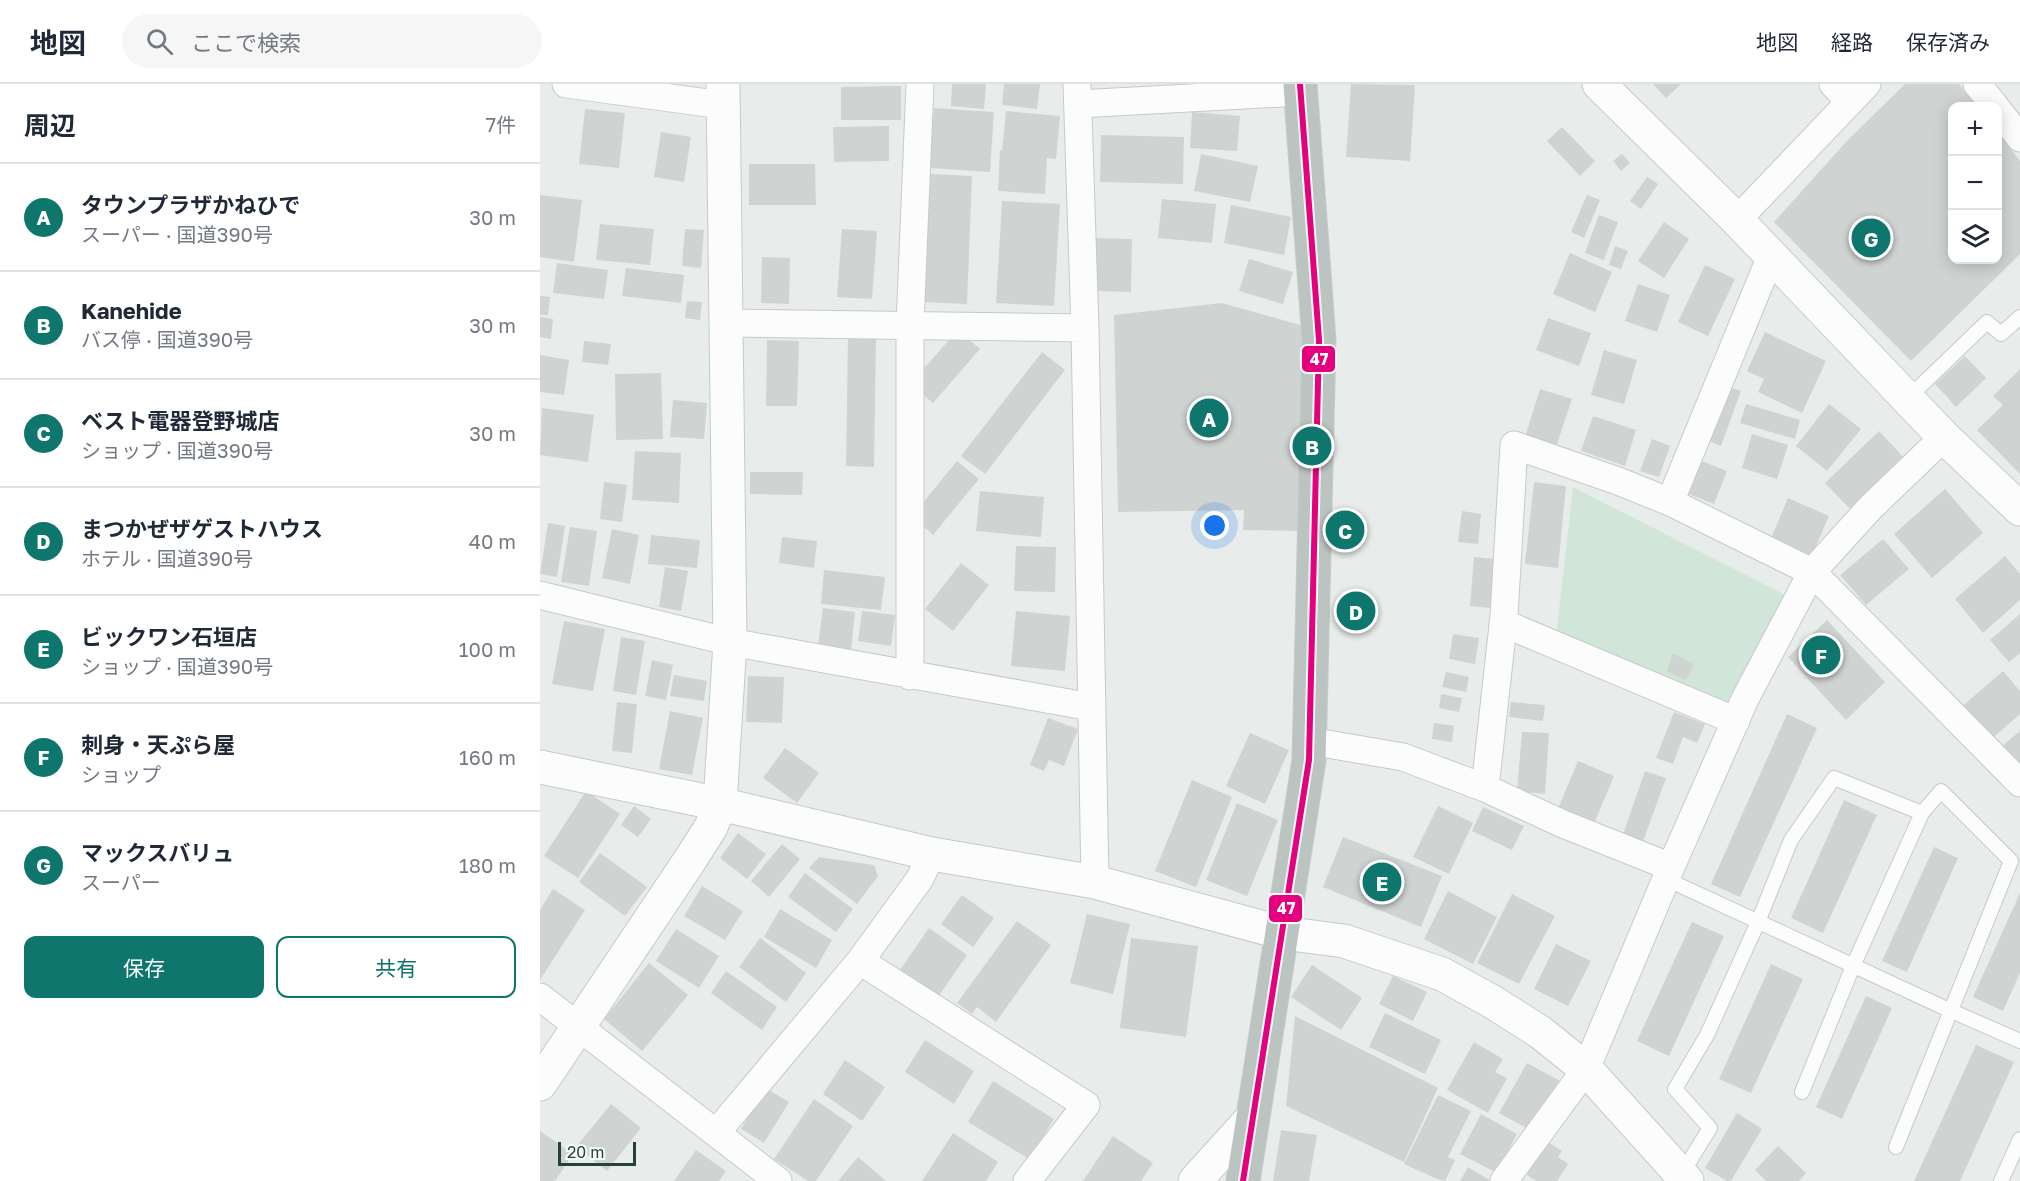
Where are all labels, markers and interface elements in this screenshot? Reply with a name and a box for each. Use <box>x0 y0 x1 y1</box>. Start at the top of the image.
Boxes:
search box <box>122 14 542 68</box>
icon: search <box>143 25 176 58</box>
text: 地図 <box>30 26 86 59</box>
text: ここで検索 <box>191 29 301 56</box>
text: 地図 <box>1756 29 1798 55</box>
text: 経路 <box>1831 29 1873 55</box>
text: 保存済み <box>1906 29 1990 55</box>
map controls <box>1948 102 2002 264</box>
button: + <box>1948 102 2002 156</box>
text: 周辺 <box>24 110 76 141</box>
text: 7件 <box>485 112 516 136</box>
button: − <box>1948 156 2002 210</box>
text: タウンプラザかねひで <box>81 191 300 218</box>
text: A <box>36 205 51 229</box>
text: 30 m <box>469 205 516 229</box>
button: layers <box>1948 210 2002 264</box>
pin: G <box>1852 216 1890 260</box>
text: スーパー · 国道390号 <box>81 222 273 246</box>
text: Kanehide <box>81 297 182 324</box>
text: B <box>36 313 51 337</box>
text: 30 m <box>469 313 516 337</box>
text: バス停 · 国道390号 <box>81 327 253 351</box>
line badge: 47 <box>1301 345 1336 373</box>
text: 47 <box>1310 349 1329 369</box>
pin: A <box>1190 396 1228 440</box>
text: ベスト電器登野城店 <box>81 407 279 434</box>
text: C <box>36 421 51 445</box>
text: 30 m <box>469 421 516 445</box>
pin: B <box>1292 424 1332 469</box>
text: ショップ · 国道390号 <box>81 438 273 462</box>
pin: C <box>1326 508 1364 552</box>
your location <box>1200 511 1229 540</box>
text: まつかぜザゲストハウス <box>81 515 323 542</box>
text: D <box>36 529 51 553</box>
text: 40 m <box>469 529 516 553</box>
text: ホテル · 国道390号 <box>81 546 253 570</box>
pin: D <box>1336 588 1376 634</box>
text: ビックワン石垣店 <box>81 623 257 650</box>
pin: F <box>1802 632 1840 678</box>
text: E <box>37 637 50 661</box>
text: 100 m <box>459 637 516 661</box>
text: ショップ · 国道390号 <box>81 654 273 678</box>
text: 刺身・天ぷら屋 <box>81 731 235 758</box>
text: F <box>38 745 49 769</box>
text: 160 m <box>459 745 516 769</box>
text: ショップ <box>81 762 161 786</box>
text: マックスバリュ <box>81 839 234 866</box>
text: G <box>36 853 51 877</box>
text: 180 m <box>459 853 516 877</box>
pin: E <box>1362 860 1402 904</box>
text: スーパー <box>81 870 161 894</box>
line badge: 47 <box>1268 894 1303 923</box>
text: 47 <box>1277 898 1296 918</box>
button: 保存 <box>24 936 264 998</box>
button: 共有 <box>276 936 516 998</box>
scale bar <box>558 1139 636 1166</box>
text: 20 m <box>567 1142 604 1162</box>

